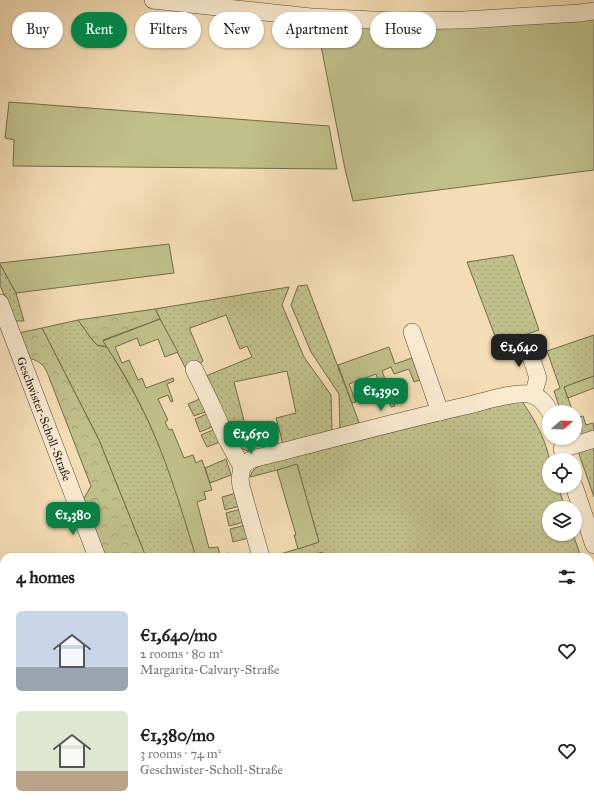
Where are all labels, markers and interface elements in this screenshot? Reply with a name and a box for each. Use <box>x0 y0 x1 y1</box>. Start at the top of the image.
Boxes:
chip: Buy <box>12 12 63 48</box>
chip: Rent <box>71 12 127 48</box>
chip: Filters <box>135 12 201 48</box>
chip: New <box>209 12 264 48</box>
chip: Apartment <box>272 12 362 48</box>
chip: House <box>370 12 436 48</box>
pin: €1,640 <box>486 334 552 368</box>
text: €1,640 <box>500 339 538 355</box>
street label: Geschwister-Scholl-Straße <box>14 355 74 483</box>
pin: €1,390 <box>348 378 414 412</box>
text: €1,390 <box>363 383 399 399</box>
north arrow <box>542 405 582 445</box>
map controls <box>542 405 582 541</box>
pin: €1,650 <box>218 421 284 455</box>
text: €1,650 <box>233 426 269 442</box>
button: locate <box>542 453 582 493</box>
button: layers <box>542 501 582 541</box>
pin: €1,380 <box>40 502 106 536</box>
text: €1,380 <box>55 507 91 523</box>
icon: filters <box>556 566 578 588</box>
text: 4 homes <box>16 567 75 588</box>
text: €1,640/mo <box>140 625 217 646</box>
icon: home <box>48 627 96 675</box>
icon: heart <box>556 640 578 662</box>
text: 2 rooms · 80 m² <box>140 646 223 662</box>
text: Margarita-Calvary-Straße <box>140 662 279 678</box>
text: €1,380/mo <box>140 725 215 746</box>
icon: home <box>48 727 96 775</box>
icon: heart <box>556 740 578 762</box>
text: 3 rooms · 74 m² <box>140 746 222 762</box>
text: Geschwister-Scholl-Straße <box>140 762 283 778</box>

